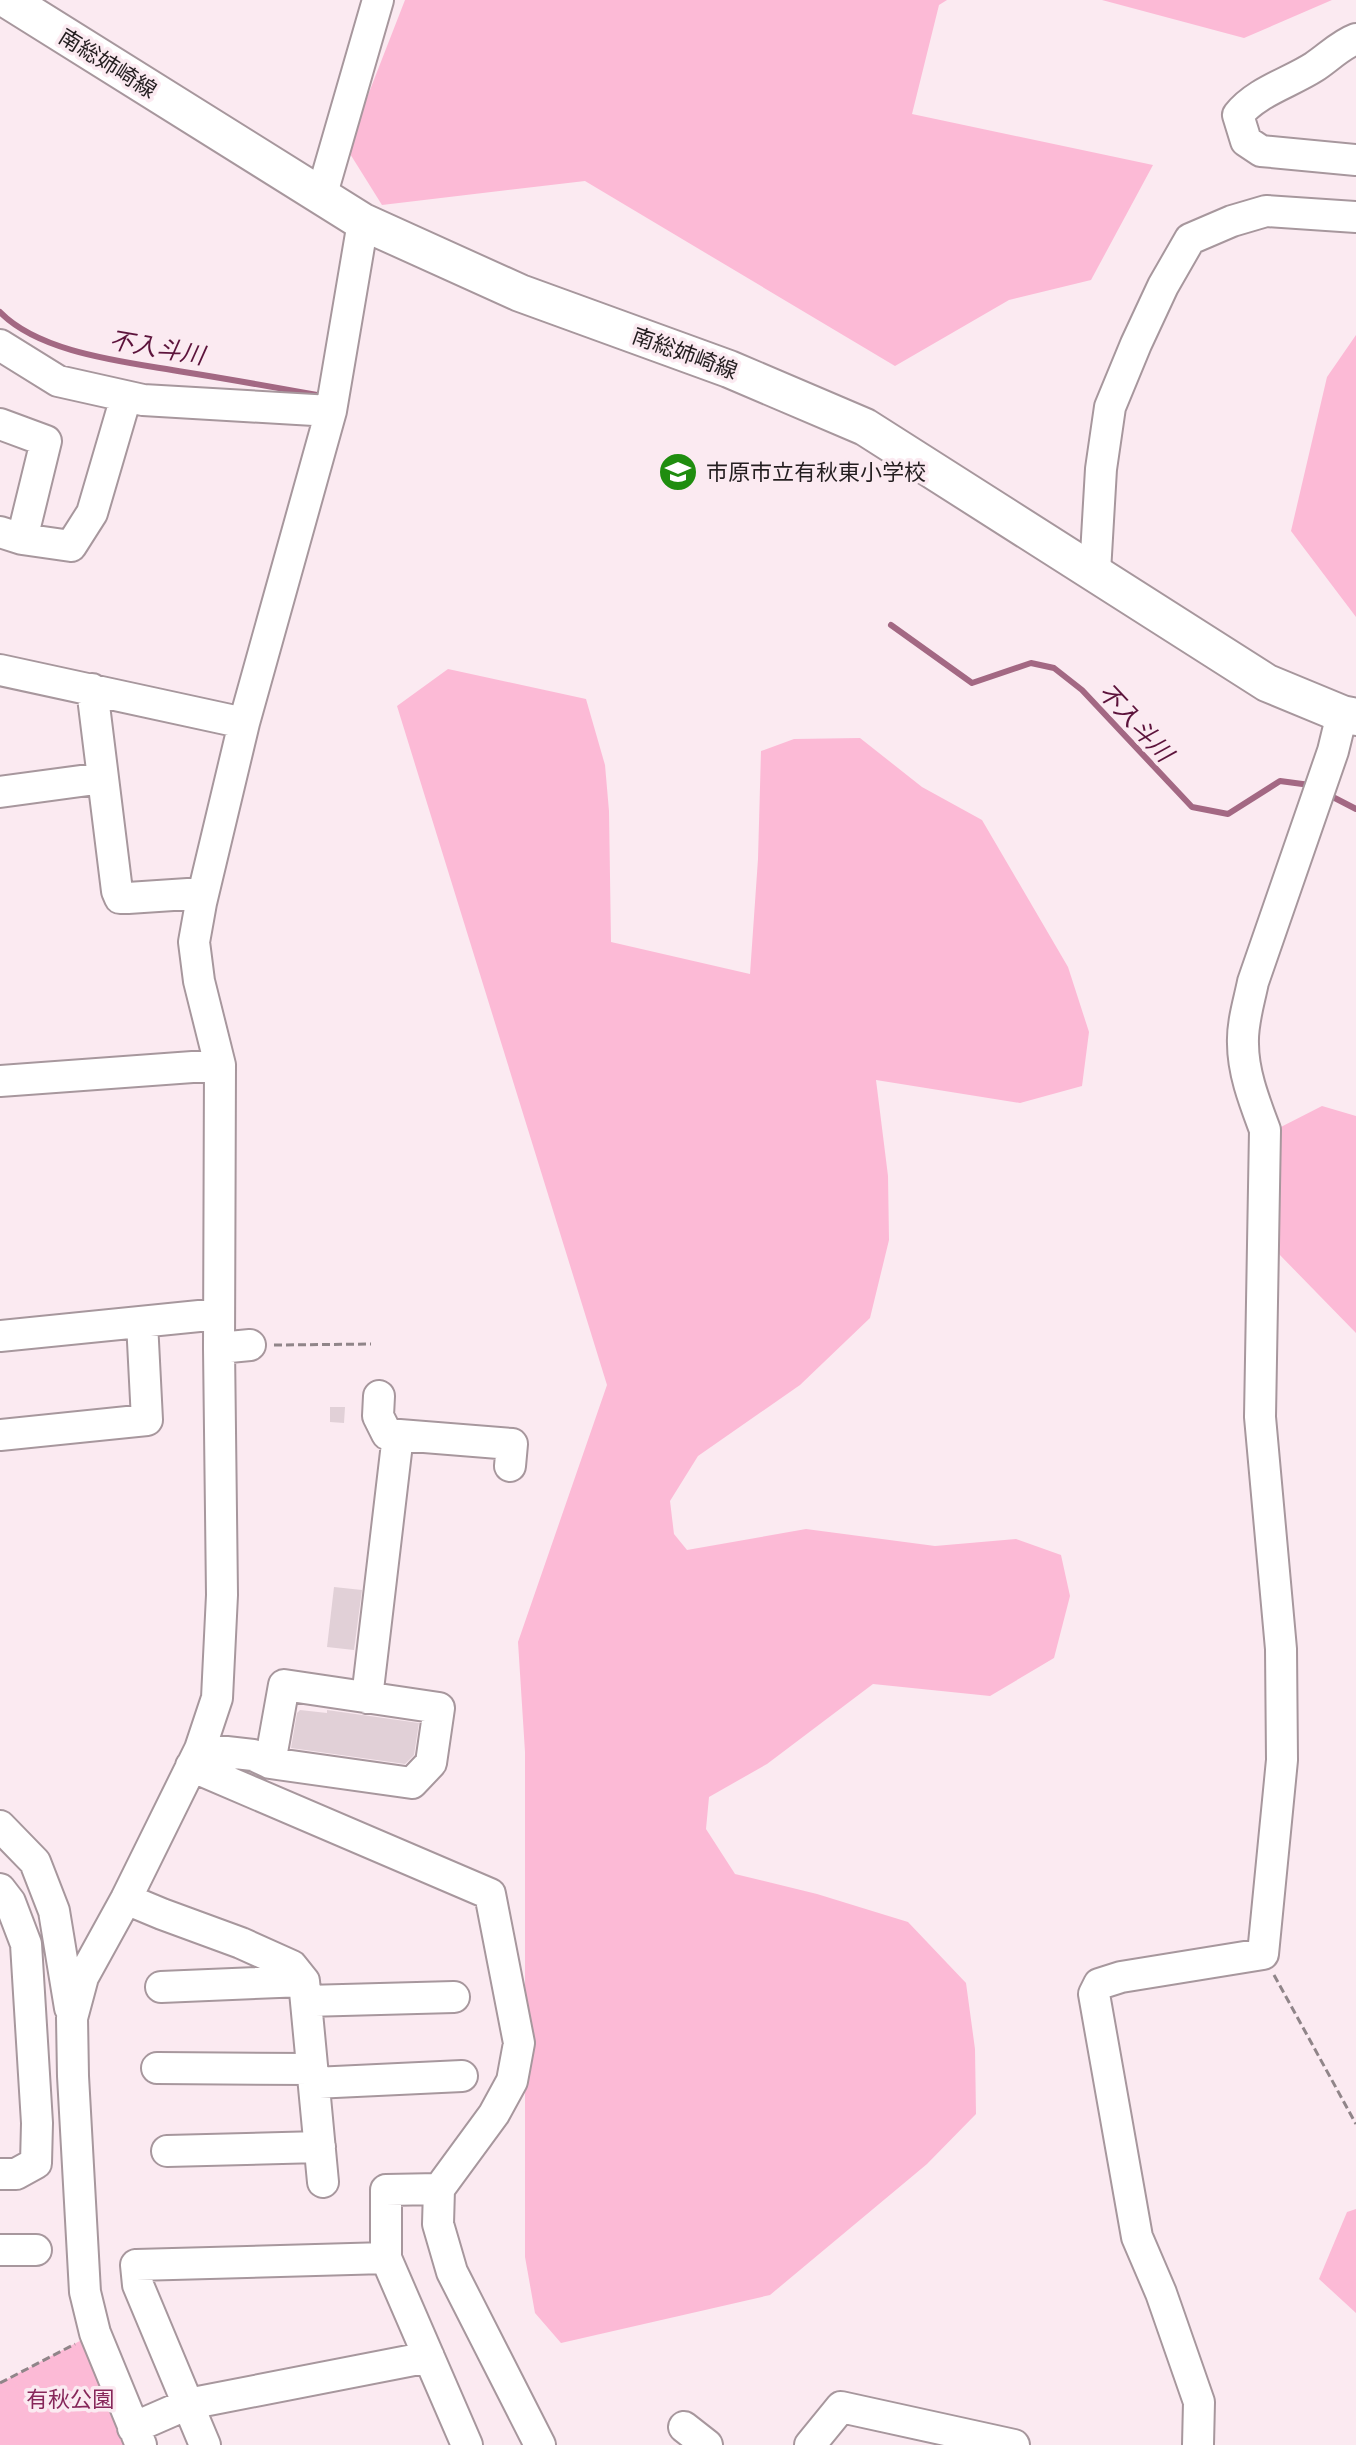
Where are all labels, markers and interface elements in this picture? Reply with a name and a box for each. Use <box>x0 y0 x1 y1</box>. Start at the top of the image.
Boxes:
street label: 南総姉崎線 <box>54 23 162 103</box>
street label: 南総姉崎線 <box>629 322 741 384</box>
water label: 不入斗川 <box>107 325 210 370</box>
school or university icon: 市原市立有秋東小学校 <box>657 451 699 493</box>
place label: 市原市立有秋東小学校 <box>706 459 926 485</box>
water label: 不入斗川 <box>1093 677 1181 769</box>
park label: 有秋公園 <box>26 2386 114 2412</box>

